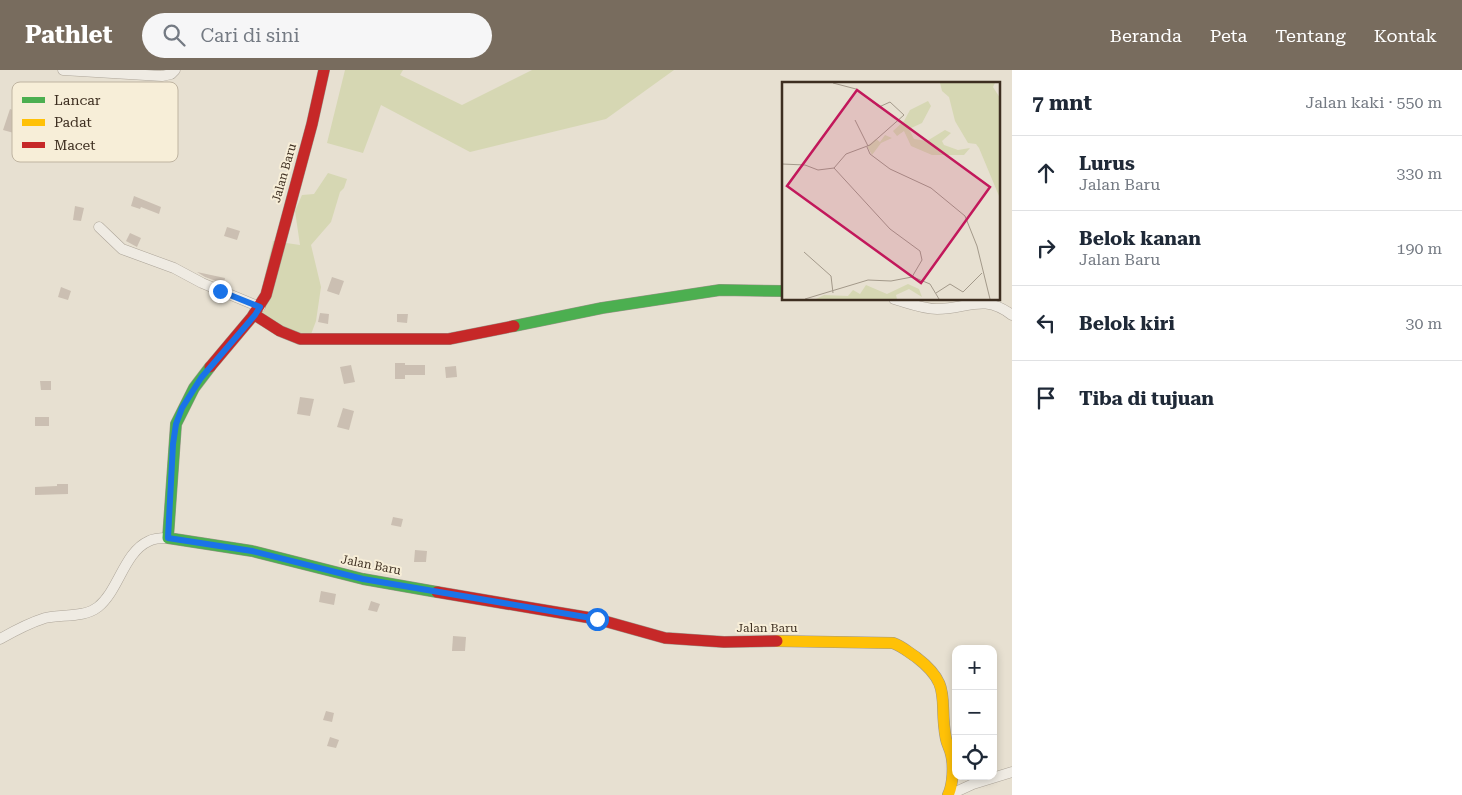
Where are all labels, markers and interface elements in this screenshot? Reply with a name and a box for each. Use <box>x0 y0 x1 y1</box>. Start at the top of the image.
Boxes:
search box <box>142 13 492 58</box>
text: Pathlet <box>25 21 112 49</box>
icon: search <box>160 21 188 49</box>
text: Cari di sini <box>200 24 300 47</box>
text: Beranda <box>1110 25 1182 46</box>
text: Peta <box>1210 25 1247 46</box>
text: Tentang <box>1275 25 1346 46</box>
text: Kontak <box>1374 25 1437 46</box>
legend <box>12 82 178 162</box>
inset map <box>782 82 999 300</box>
text: 7 mnt <box>1032 91 1092 115</box>
text: Lancar <box>54 92 101 108</box>
text: Jalan kaki · 550 m <box>1306 93 1442 112</box>
text: Padat <box>54 114 92 130</box>
text: Macet <box>54 137 95 153</box>
street label: Jalan Baru <box>269 141 299 204</box>
text: Lurus <box>1079 152 1135 175</box>
icon: ahead <box>1032 159 1060 187</box>
text: 330 m <box>1396 164 1442 183</box>
text: Jalan Baru <box>1079 175 1160 194</box>
text: Belok kanan <box>1079 227 1201 250</box>
icon: right <box>1032 234 1060 262</box>
text: 190 m <box>1396 239 1442 258</box>
text: Jalan Baru <box>1079 250 1160 269</box>
route end <box>209 280 232 303</box>
icon: left <box>1032 309 1060 337</box>
text: Belok kiri <box>1079 312 1175 335</box>
text: 30 m <box>1405 314 1442 333</box>
icon: arrive <box>1032 384 1060 412</box>
text: Tiba di tujuan <box>1079 387 1214 410</box>
street label: Jalan Baru <box>340 552 403 578</box>
route start <box>586 608 609 631</box>
street label: Jalan Baru <box>737 621 798 635</box>
map controls <box>952 645 997 780</box>
button: + <box>952 645 997 690</box>
button: − <box>952 690 997 735</box>
button: locate <box>952 735 997 780</box>

